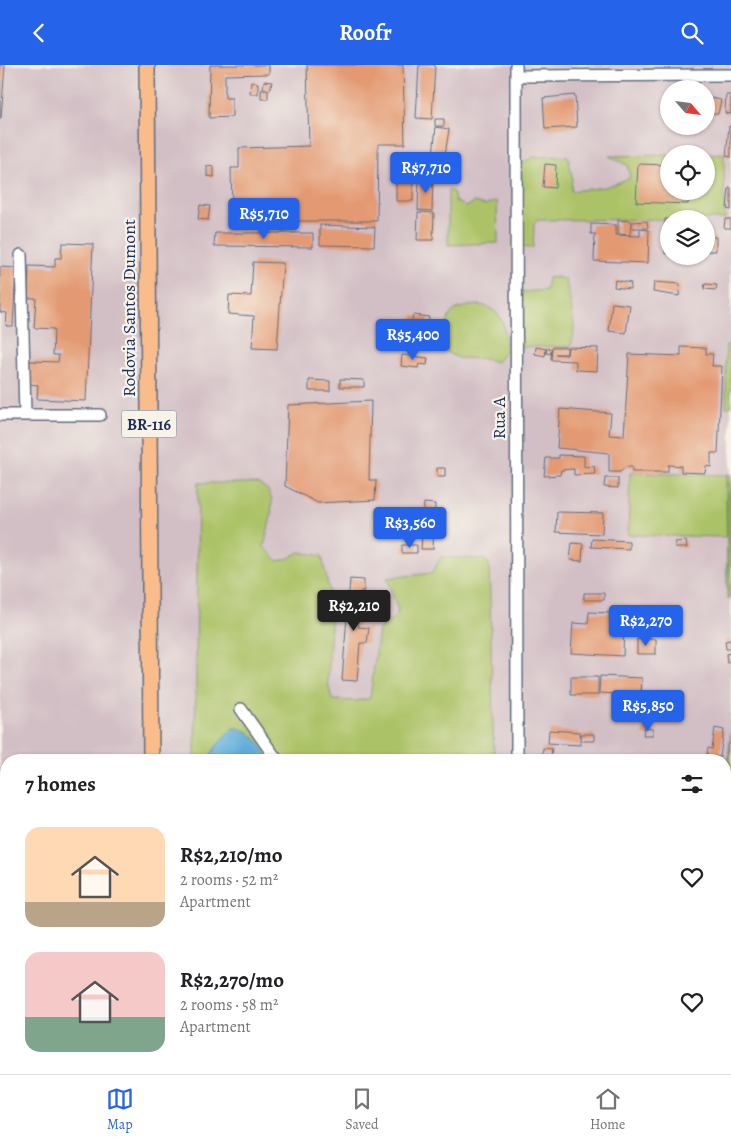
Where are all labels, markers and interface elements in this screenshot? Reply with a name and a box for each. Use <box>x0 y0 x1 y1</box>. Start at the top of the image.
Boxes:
text: Roofr <box>339 18 392 48</box>
icon: back <box>25 19 53 47</box>
icon: search <box>678 19 706 47</box>
north arrow <box>660 80 715 135</box>
map controls <box>660 80 715 265</box>
button: locate <box>660 145 715 200</box>
pin: R$7,710 <box>380 151 472 194</box>
text: R$7,710 <box>401 157 451 179</box>
pin: R$5,710 <box>218 197 310 240</box>
text: R$5,710 <box>239 203 289 225</box>
button: layers <box>660 210 715 265</box>
street label: Rodovia Santos Dumont <box>117 219 141 397</box>
pin: R$5,400 <box>367 319 459 361</box>
text: R$5,400 <box>387 324 439 346</box>
street label: Rua A <box>487 396 511 439</box>
road number: BR-116 <box>122 411 176 437</box>
pin: R$3,560 <box>364 507 456 549</box>
text: R$3,560 <box>384 512 436 534</box>
pin: R$2,210 <box>308 589 400 632</box>
text: R$2,210 <box>328 595 380 617</box>
pin: R$2,270 <box>600 605 692 647</box>
text: R$2,270 <box>620 610 672 632</box>
pin: R$5,850 <box>602 689 694 732</box>
text: R$5,850 <box>622 695 674 717</box>
text: 7 homes <box>25 770 96 798</box>
icon: filters <box>678 770 706 798</box>
text: R$2,210/mo <box>180 841 283 869</box>
icon: home <box>65 847 125 907</box>
icon: heart <box>678 863 706 891</box>
text: 2 rooms · 52 m² <box>180 869 278 891</box>
text: Apartment <box>180 891 251 913</box>
text: R$2,270/mo <box>180 966 284 994</box>
icon: home <box>65 972 125 1032</box>
icon: heart <box>678 988 706 1016</box>
text: 2 rooms · 58 m² <box>180 994 278 1016</box>
text: Apartment <box>180 1016 251 1038</box>
tab: Map <box>106 1085 134 1134</box>
tab: Saved <box>345 1085 379 1134</box>
tab: Home <box>590 1085 625 1134</box>

